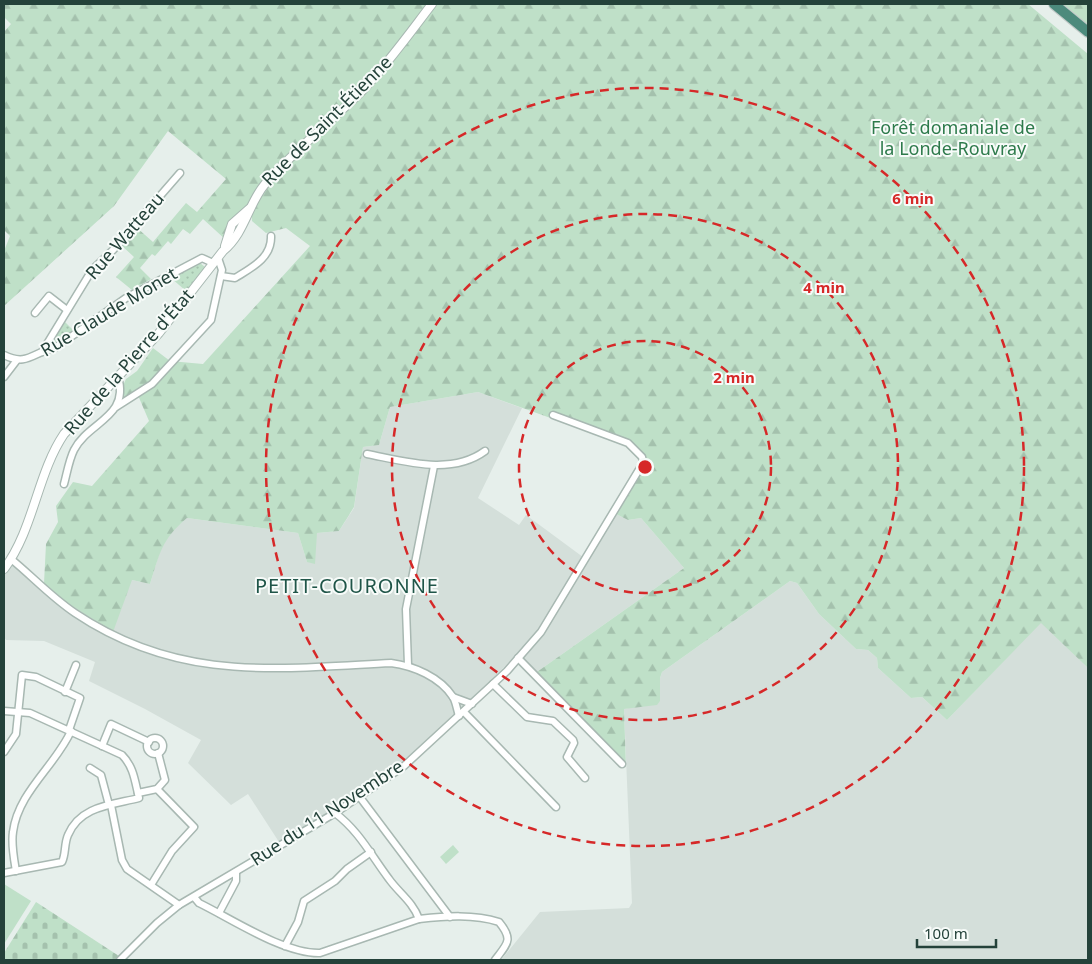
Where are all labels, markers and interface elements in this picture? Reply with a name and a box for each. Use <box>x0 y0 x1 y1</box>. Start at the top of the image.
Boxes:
street label: Rue de Saint-Étienne <box>256 50 397 191</box>
park label: Forêt domaniale de la Londe-Rouvray <box>871 115 1035 160</box>
street label: Rue Watteau <box>80 187 169 284</box>
text: 6 min <box>892 188 934 208</box>
street label: Rue Claude Monet <box>36 261 182 361</box>
text: 4 min <box>803 277 845 297</box>
street label: Rue de la Pierre d'État <box>58 283 199 439</box>
text: 2 min <box>713 367 755 387</box>
centre of rings <box>636 458 654 476</box>
district label: PETIT-COURONNE <box>255 572 439 599</box>
street label: Rue du 11 Novembre <box>245 754 408 871</box>
scale bar <box>917 916 996 948</box>
text: 100 m <box>924 923 968 943</box>

